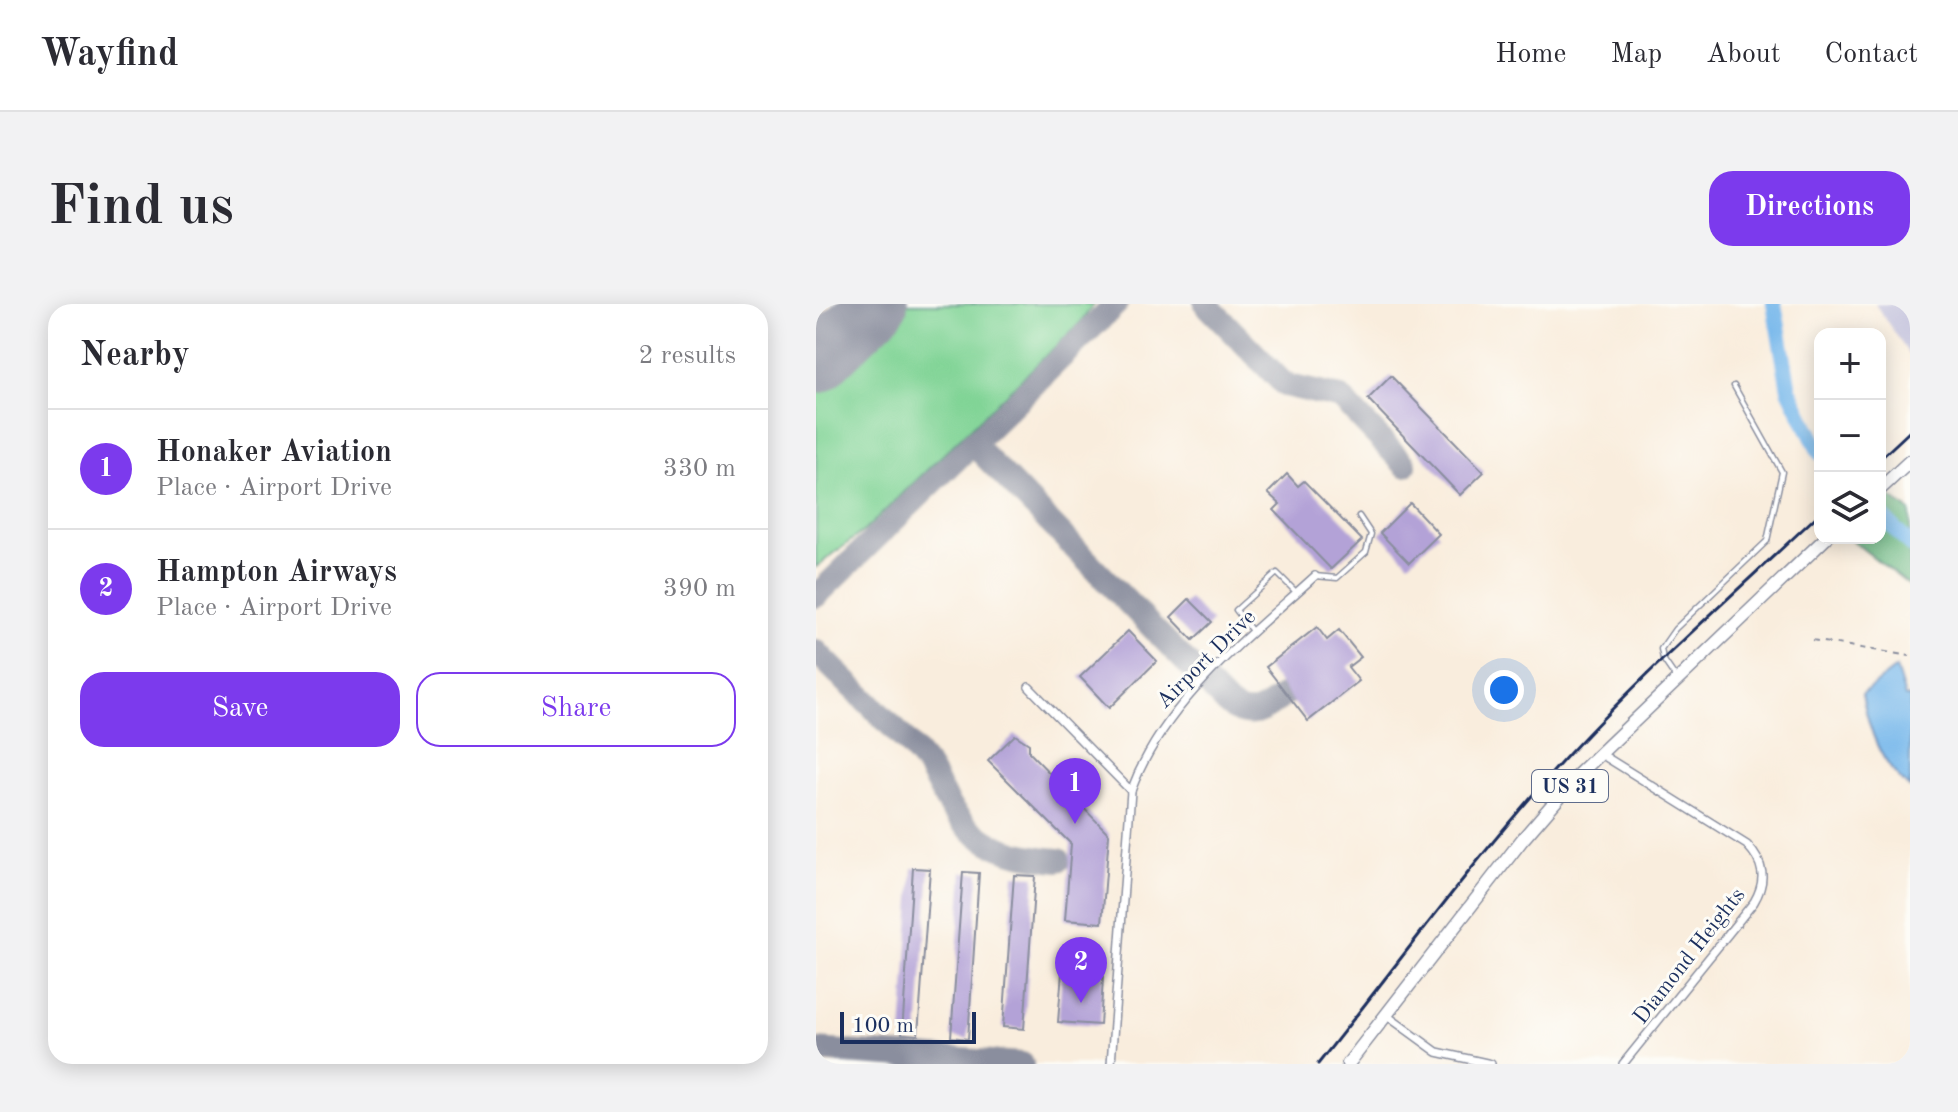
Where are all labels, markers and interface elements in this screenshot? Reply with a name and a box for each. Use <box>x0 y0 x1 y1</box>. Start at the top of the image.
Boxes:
text: Wayfind <box>40 36 178 74</box>
text: Home <box>1495 41 1566 69</box>
text: Map <box>1610 41 1662 69</box>
text: About <box>1706 41 1781 69</box>
text: Contact <box>1825 41 1918 69</box>
button: Directions <box>1709 171 1910 246</box>
text: Find us <box>48 180 234 236</box>
map controls <box>1814 328 1886 544</box>
button: + <box>1814 328 1886 400</box>
text: Nearby <box>80 339 190 373</box>
text: 2 results <box>638 343 736 369</box>
button: − <box>1814 400 1886 472</box>
text: Honaker Aviation <box>156 438 392 468</box>
text: 1 <box>98 456 114 482</box>
text: 330 m <box>663 456 736 482</box>
button: layers <box>1814 472 1886 544</box>
text: Place · Airport Drive <box>156 475 392 501</box>
text: Hampton Airways <box>156 558 397 588</box>
text: 2 <box>98 576 114 602</box>
text: 390 m <box>663 576 736 602</box>
text: Place · Airport Drive <box>156 595 392 621</box>
street label: Airport Drive <box>1153 606 1260 713</box>
your location <box>1484 670 1524 710</box>
button: Save <box>80 672 400 747</box>
button: Share <box>416 672 736 747</box>
pin: 1 <box>1049 758 1101 824</box>
road number: US 31 <box>1532 770 1608 802</box>
street label: Diamond Heights <box>1630 884 1749 1029</box>
pin: 2 <box>1055 937 1107 1003</box>
scale bar <box>840 1008 976 1044</box>
text: 100 m <box>852 1015 914 1037</box>

